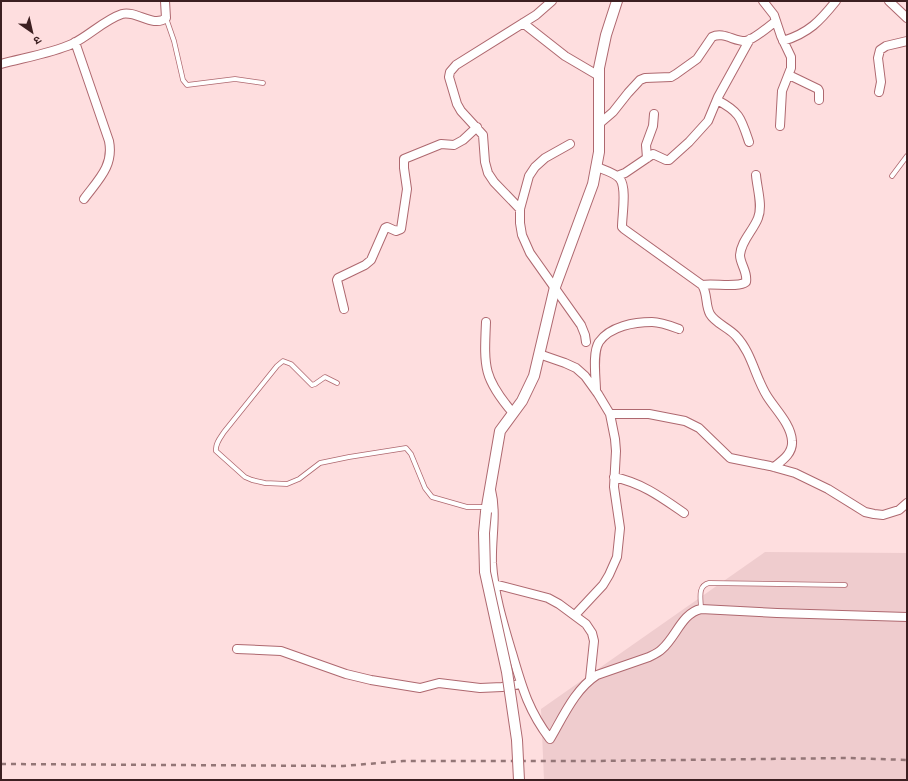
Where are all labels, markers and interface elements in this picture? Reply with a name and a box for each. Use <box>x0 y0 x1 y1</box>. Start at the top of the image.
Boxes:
north arrow <box>12 12 52 52</box>
text: उ <box>31 34 44 47</box>

